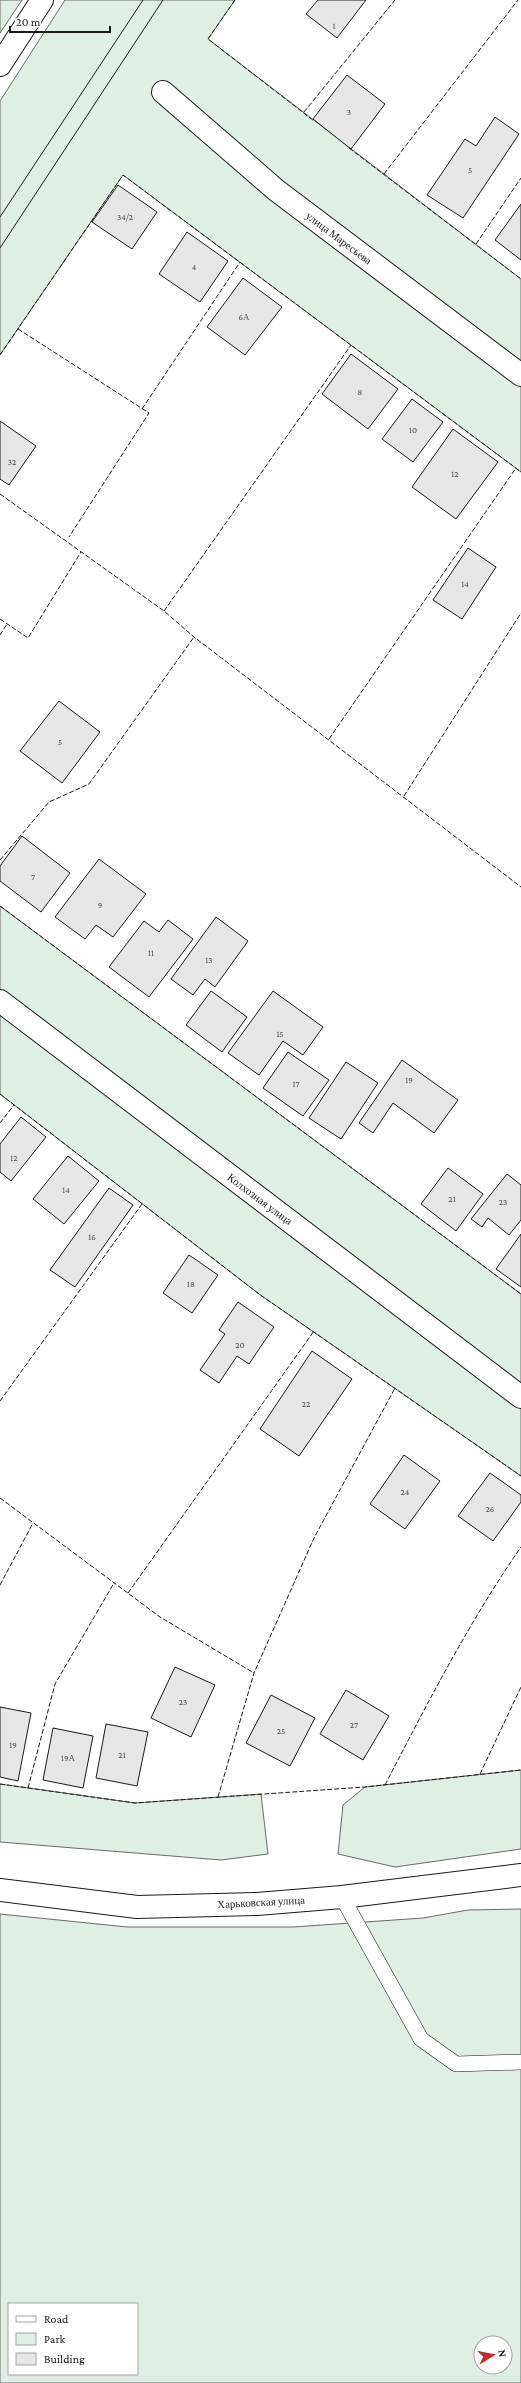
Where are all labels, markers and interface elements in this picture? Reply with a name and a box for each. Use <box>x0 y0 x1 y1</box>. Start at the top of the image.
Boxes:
scale bar <box>10 8 110 34</box>
text: 20 m <box>16 15 41 29</box>
house number: 1 <box>333 21 336 31</box>
house number: 3 <box>347 107 351 117</box>
house number: 5 <box>468 165 472 175</box>
street label: улица Маресьева <box>304 209 374 267</box>
house number: 34/2 <box>117 212 133 222</box>
house number: 4 <box>192 262 197 272</box>
house number: 6А <box>238 312 250 322</box>
house number: 8 <box>358 387 363 397</box>
house number: 10 <box>409 425 417 435</box>
house number: 32 <box>8 457 16 467</box>
house number: 12 <box>451 469 459 479</box>
house number: 14 <box>461 579 469 589</box>
house number: 5 <box>58 737 62 747</box>
house number: 7 <box>31 872 35 882</box>
house number: 9 <box>98 900 103 910</box>
house number: 11 <box>148 948 154 958</box>
house number: 13 <box>205 955 213 965</box>
house number: 15 <box>276 1029 284 1039</box>
house number: 19 <box>405 1075 413 1085</box>
house number: 17 <box>292 1079 300 1089</box>
house number: 12 <box>10 1153 18 1163</box>
street label: Колхозная улица <box>225 1171 295 1227</box>
house number: 14 <box>62 1185 70 1195</box>
house number: 21 <box>448 1194 456 1204</box>
house number: 23 <box>499 1197 507 1207</box>
house number: 16 <box>88 1232 96 1242</box>
house number: 18 <box>187 1279 195 1289</box>
house number: 20 <box>235 1340 245 1350</box>
house number: 22 <box>302 1399 310 1409</box>
house number: 24 <box>401 1487 410 1497</box>
house number: 26 <box>486 1504 495 1514</box>
house number: 23 <box>179 1697 187 1707</box>
house number: 27 <box>350 1720 358 1730</box>
house number: 25 <box>277 1726 285 1736</box>
house number: 19 <box>9 1740 17 1750</box>
house number: 21 <box>118 1750 126 1760</box>
house number: 19А <box>61 1753 76 1763</box>
street label: Харьковская улица <box>217 1894 305 1910</box>
legend <box>8 2303 138 2375</box>
text: Road <box>44 2312 69 2326</box>
text: Park <box>44 2332 66 2346</box>
north arrow <box>473 2335 513 2375</box>
text: N <box>496 2349 509 2358</box>
text: Building <box>44 2352 85 2366</box>

